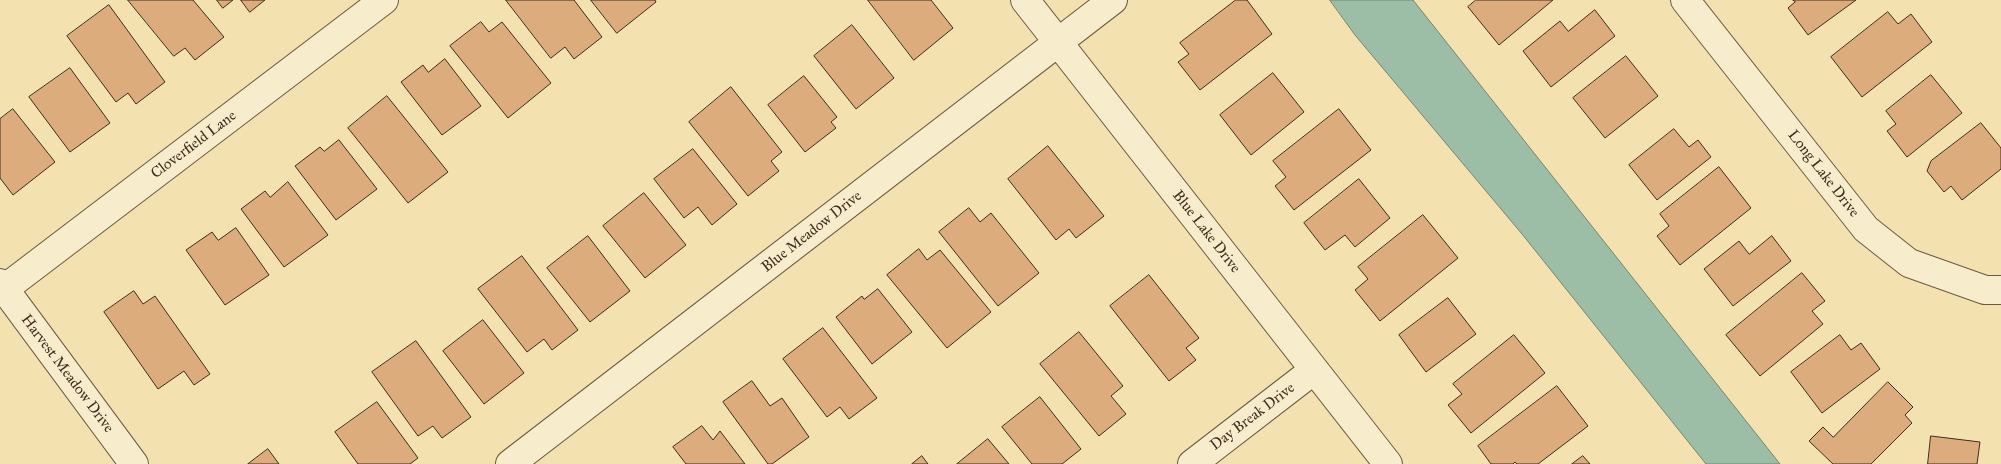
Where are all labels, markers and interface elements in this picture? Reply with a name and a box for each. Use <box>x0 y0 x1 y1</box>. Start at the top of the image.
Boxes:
street label: Cloverfield Lane <box>148 107 240 183</box>
street label: Long Lake Drive <box>1783 127 1863 221</box>
street label: Blue Meadow Drive <box>758 187 866 277</box>
street label: Blue Lake Drive <box>1168 187 1244 277</box>
street label: Harvest Meadow Drive <box>17 311 117 437</box>
street label: Day Break Drive <box>1207 379 1299 455</box>

